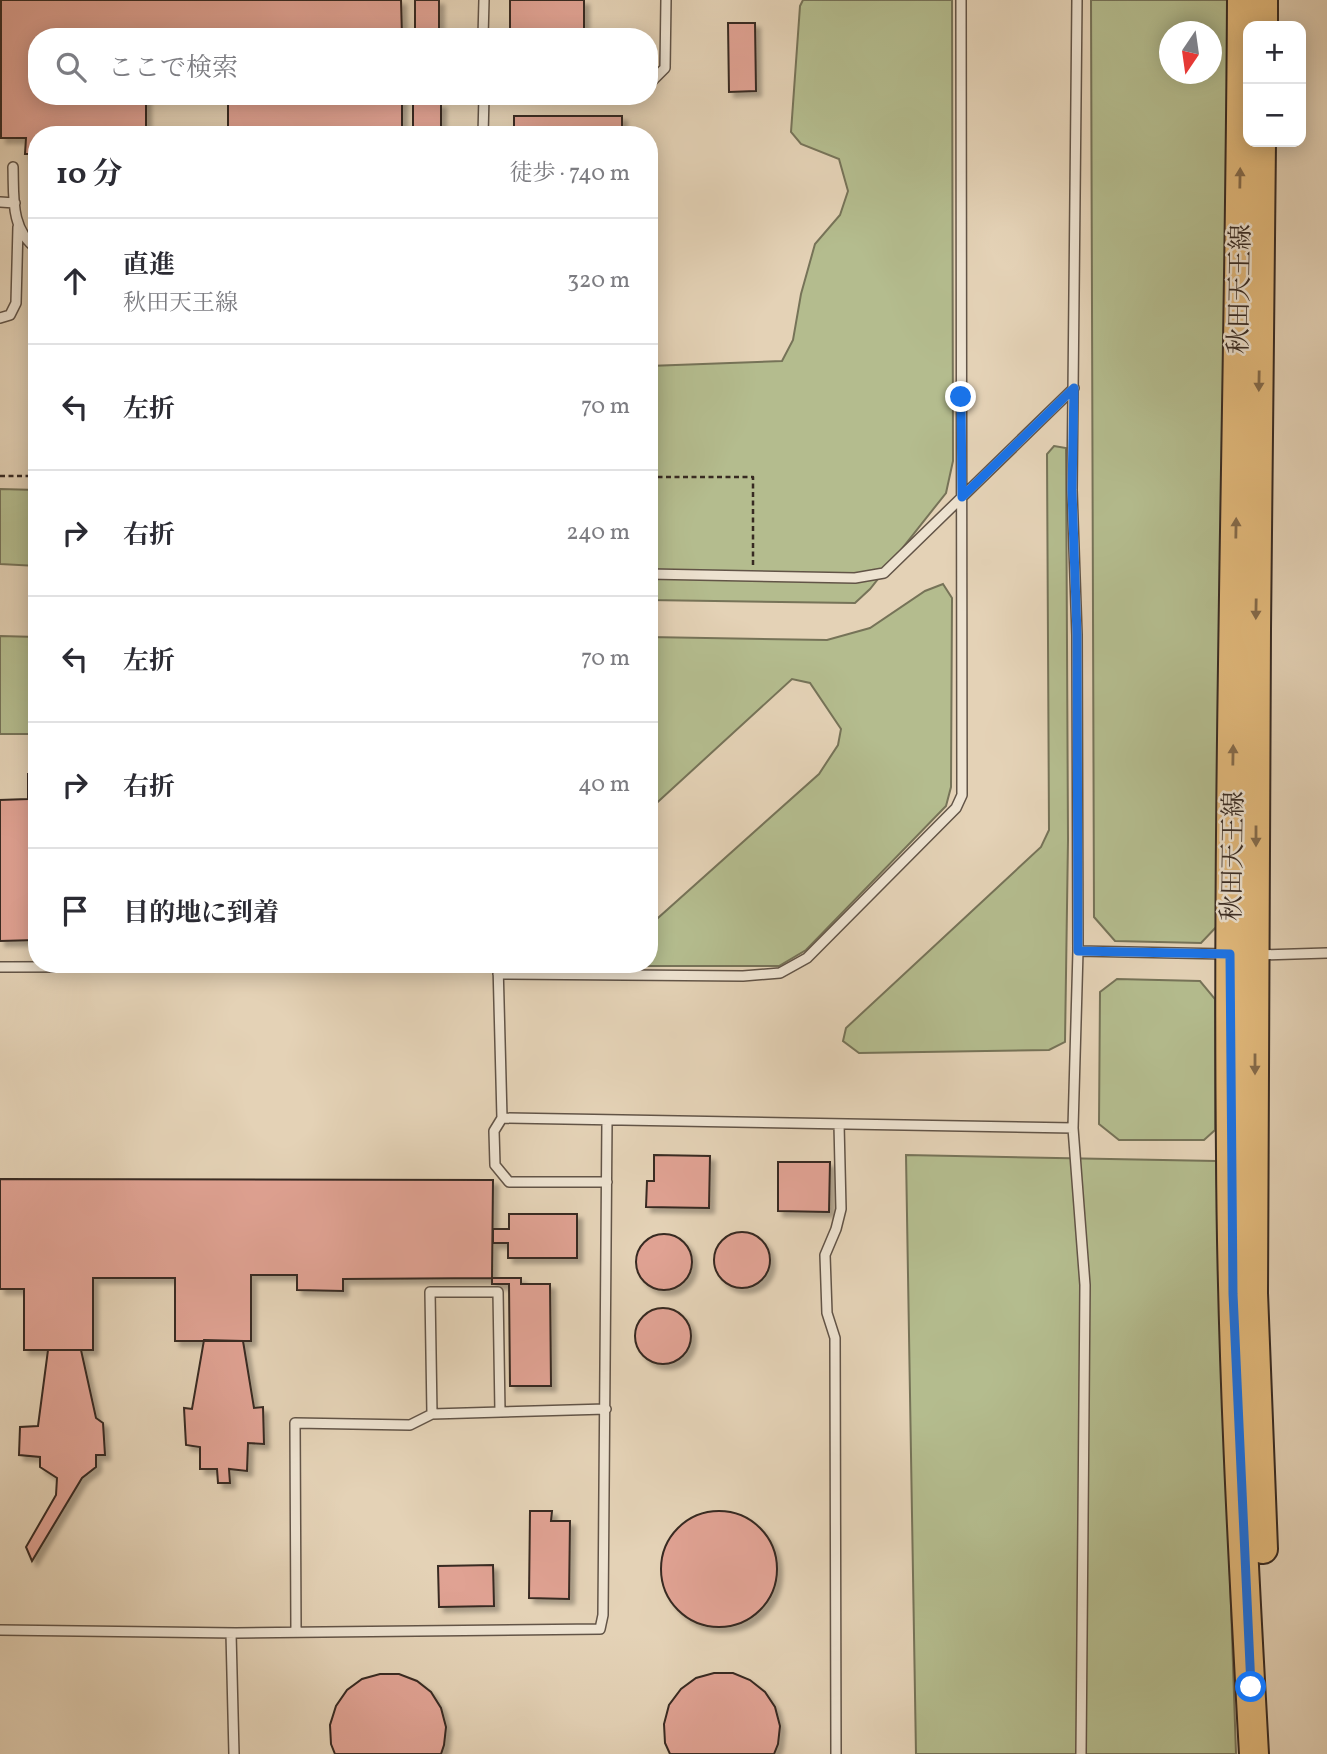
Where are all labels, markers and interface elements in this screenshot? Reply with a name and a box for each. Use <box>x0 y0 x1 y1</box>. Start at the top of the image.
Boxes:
north arrow <box>1159 21 1222 84</box>
map controls <box>1243 21 1306 147</box>
button: + <box>1243 21 1306 84</box>
search box <box>28 28 658 105</box>
icon: search <box>52 48 90 86</box>
text: ここで検索 <box>108 51 238 87</box>
button: − <box>1243 84 1306 147</box>
text: 10 分 <box>56 154 123 196</box>
text: 徒歩 · 740 m <box>509 158 630 190</box>
one-way arrow <box>1235 167 1246 189</box>
street label: 秋田天王線 <box>1222 224 1260 354</box>
text: 直進 <box>123 248 175 284</box>
icon: ahead <box>56 262 94 300</box>
text: 320 m <box>567 265 630 297</box>
text: 秋田天王線 <box>123 288 238 320</box>
one-way arrow <box>1253 371 1264 393</box>
route end <box>945 381 976 412</box>
icon: left <box>56 388 94 426</box>
text: 70 m <box>581 391 630 423</box>
text: 左折 <box>123 392 175 428</box>
icon: right <box>56 514 94 552</box>
text: 240 m <box>566 517 630 549</box>
one-way arrow <box>1230 517 1242 539</box>
text: 右折 <box>123 518 175 554</box>
one-way arrow <box>1250 598 1262 620</box>
icon: left <box>56 640 94 678</box>
text: 70 m <box>581 643 630 675</box>
text: 左折 <box>123 644 175 680</box>
one-way arrow <box>1227 744 1239 766</box>
icon: right <box>56 766 94 804</box>
text: 40 m <box>578 769 630 801</box>
text: 右折 <box>123 770 175 806</box>
street label: 秋田天王線 <box>1215 791 1253 921</box>
one-way arrow <box>1250 826 1262 848</box>
icon: arrive <box>56 892 94 930</box>
text: 目的地に到着 <box>123 896 279 932</box>
one-way arrow <box>1249 1053 1261 1075</box>
route start <box>1235 1671 1266 1702</box>

